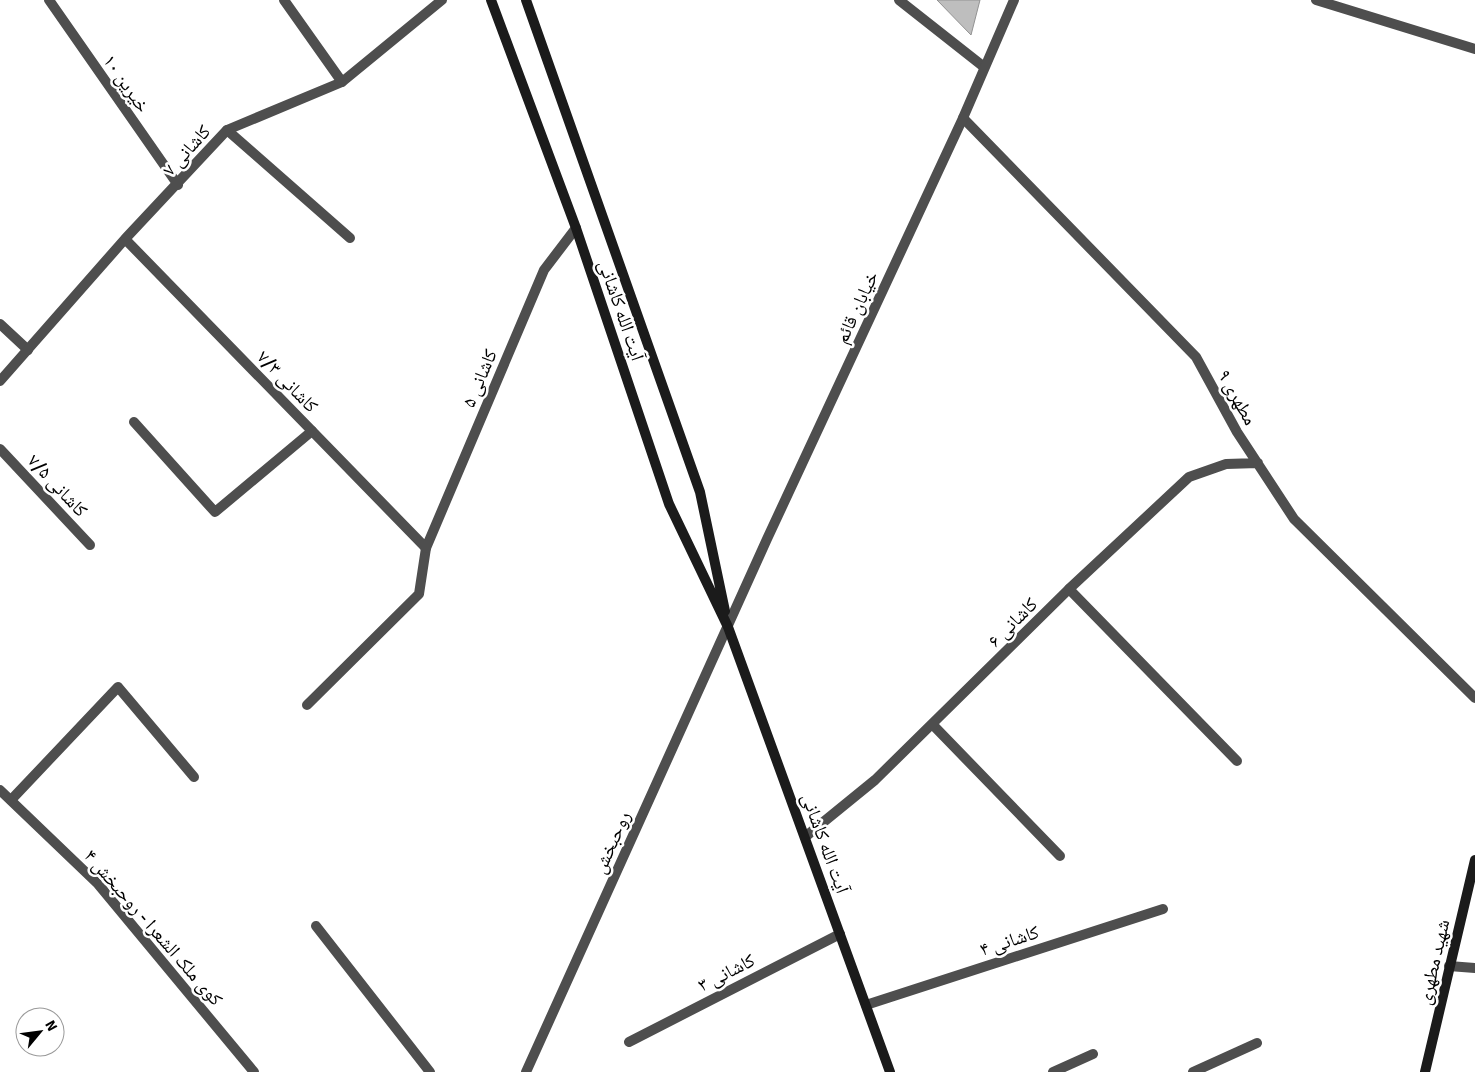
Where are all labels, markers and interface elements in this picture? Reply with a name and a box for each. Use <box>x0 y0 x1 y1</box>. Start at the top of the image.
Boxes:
street label: خیرین ۱۰ <box>98 50 155 117</box>
street label: کاشانی ۷ <box>157 120 216 181</box>
street label: آیت الله کاشانی <box>593 257 650 365</box>
street label: خیابان قائم <box>830 267 884 347</box>
street label: کاشانی ۷/۳ <box>252 345 323 418</box>
street label: کاشانی ۵ <box>457 346 503 411</box>
street label: مطهری ۹ <box>1212 365 1262 430</box>
street label: کاشانی ۷/۵ <box>22 449 93 522</box>
street label: کاشانی ۶ <box>983 593 1043 653</box>
street label: آیت الله کاشانی <box>796 790 855 898</box>
street label: روحبخش <box>588 807 636 877</box>
street label: کوی ملک الشعرا - روحبخش ۴ <box>79 844 228 1011</box>
street label: شهید مطهری <box>1412 917 1455 1007</box>
street label: کاشانی ۴ <box>977 920 1042 962</box>
street label: کاشانی ۳ <box>694 948 759 997</box>
north arrow <box>15 1007 65 1057</box>
text: N <box>41 1018 61 1034</box>

